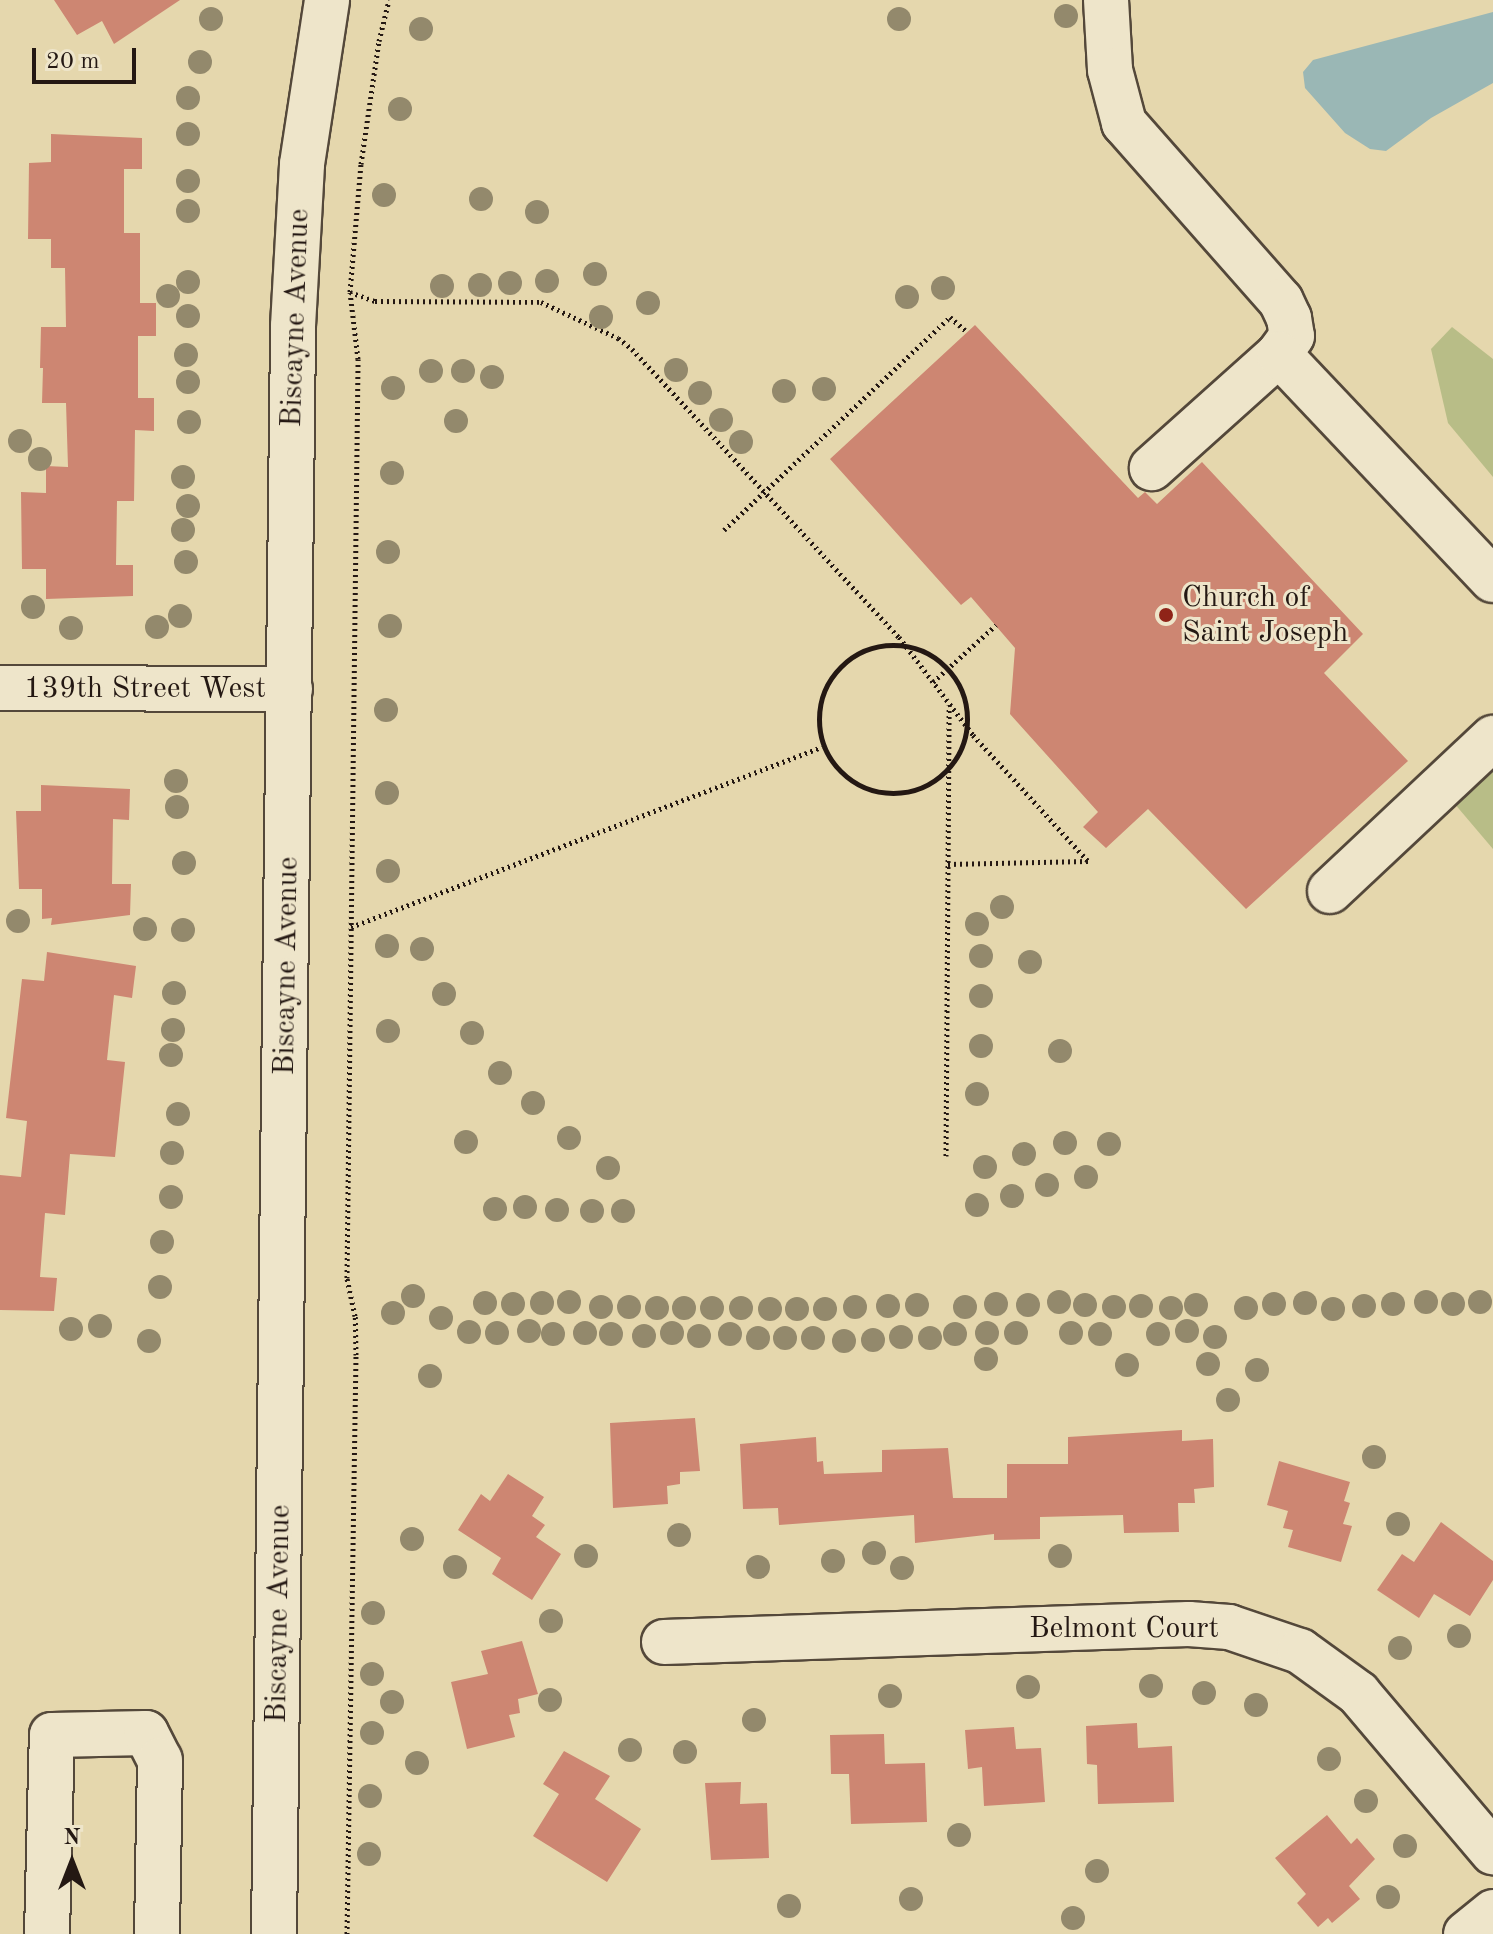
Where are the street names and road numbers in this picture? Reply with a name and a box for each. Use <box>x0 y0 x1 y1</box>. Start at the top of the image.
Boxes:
street label: Biscayne Avenue <box>274 208 318 428</box>
street label: 139th Street West <box>24 671 266 707</box>
street label: Biscayne Avenue <box>267 856 307 1076</box>
street label: Biscayne Avenue <box>259 1504 299 1724</box>
street label: Belmont Court <box>1029 1611 1219 1647</box>

